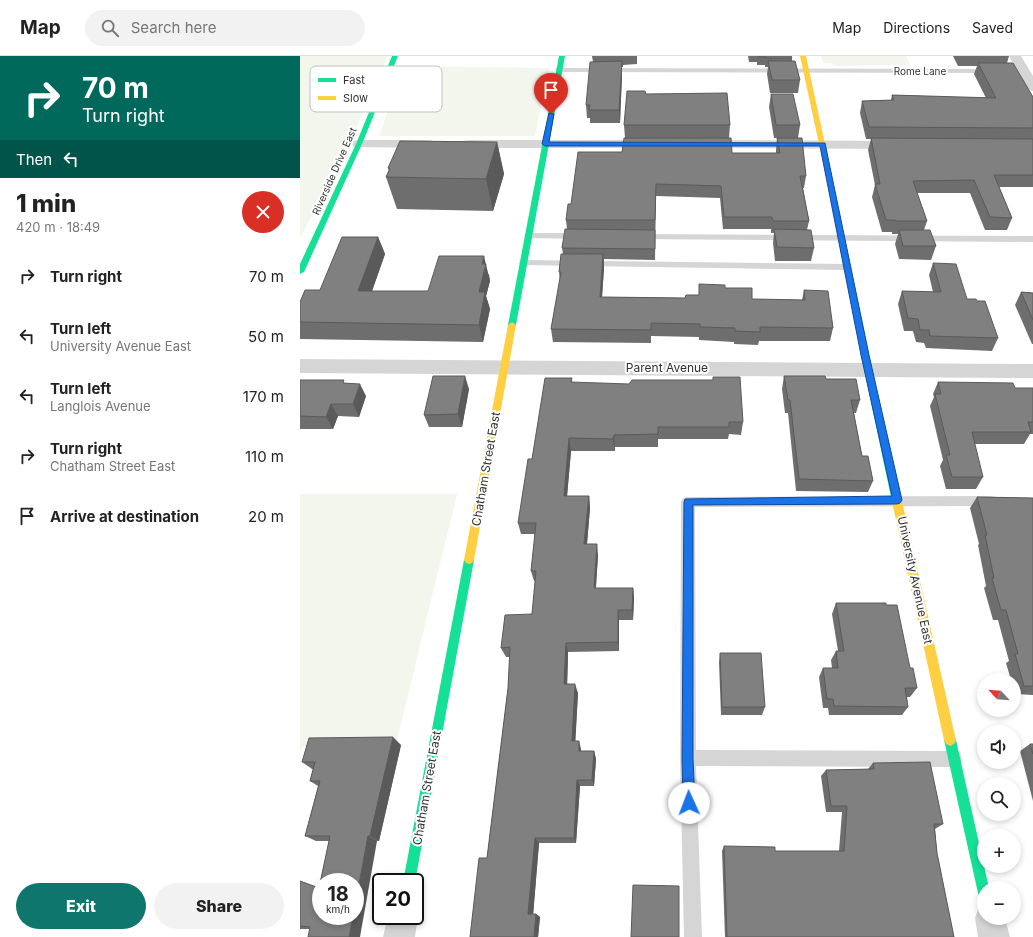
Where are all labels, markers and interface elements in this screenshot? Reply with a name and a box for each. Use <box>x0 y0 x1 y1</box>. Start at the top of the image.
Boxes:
search box <box>85 10 365 46</box>
text: Map <box>20 16 61 39</box>
icon: search <box>99 17 121 39</box>
text: Search here <box>131 18 216 37</box>
text: Map <box>832 19 861 36</box>
text: Directions <box>883 19 950 36</box>
text: Saved <box>972 19 1013 36</box>
street label: Rome Lane <box>894 65 947 77</box>
legend <box>310 66 442 112</box>
text: 70 m <box>82 71 149 105</box>
icon: right <box>16 72 68 124</box>
text: Fast <box>343 73 365 87</box>
pin <box>534 73 568 114</box>
icon: arrive <box>540 79 562 101</box>
text: Slow <box>343 91 368 105</box>
text: Turn right <box>82 105 165 126</box>
street label: Riverside Drive East <box>309 125 359 216</box>
icon: left <box>60 148 82 170</box>
text: Then <box>16 150 52 169</box>
text: 1 min <box>16 189 76 218</box>
button: close <box>242 191 284 233</box>
text: 420 m · 18:49 <box>16 219 100 235</box>
icon: right <box>16 265 38 287</box>
text: Turn right <box>50 267 122 286</box>
text: 70 m <box>249 267 284 286</box>
text: Turn left <box>50 319 111 338</box>
icon: left <box>16 325 38 347</box>
text: 50 m <box>248 327 284 346</box>
text: University Avenue East <box>50 338 191 354</box>
street label: Parent Avenue <box>626 360 708 375</box>
text: Turn left <box>50 379 111 398</box>
icon: left <box>16 385 38 407</box>
text: 170 m <box>243 387 284 406</box>
text: Langlois Avenue <box>50 398 151 414</box>
street label: Chatham Street East <box>468 411 503 527</box>
text: Turn right <box>50 439 122 458</box>
icon: right <box>16 445 38 467</box>
text: 110 m <box>245 447 284 466</box>
text: Chatham Street East <box>50 458 175 474</box>
icon: arrive <box>16 505 38 527</box>
text: Arrive at destination <box>50 507 199 526</box>
text: 20 m <box>248 507 284 526</box>
street label: University Avenue East <box>895 515 936 645</box>
north arrow <box>977 673 1021 717</box>
map controls <box>977 673 1021 925</box>
button: sound <box>977 725 1021 769</box>
street label: Chatham Street East <box>409 730 444 846</box>
button: search <box>977 777 1021 821</box>
position arrow <box>668 782 710 824</box>
button: + <box>977 829 1021 873</box>
speed limit sign: 20 <box>372 873 424 925</box>
button: − <box>977 881 1021 925</box>
text: 18 <box>327 882 349 906</box>
button: Exit <box>16 883 146 929</box>
button: Share <box>154 883 284 929</box>
text: km/h <box>326 903 350 915</box>

